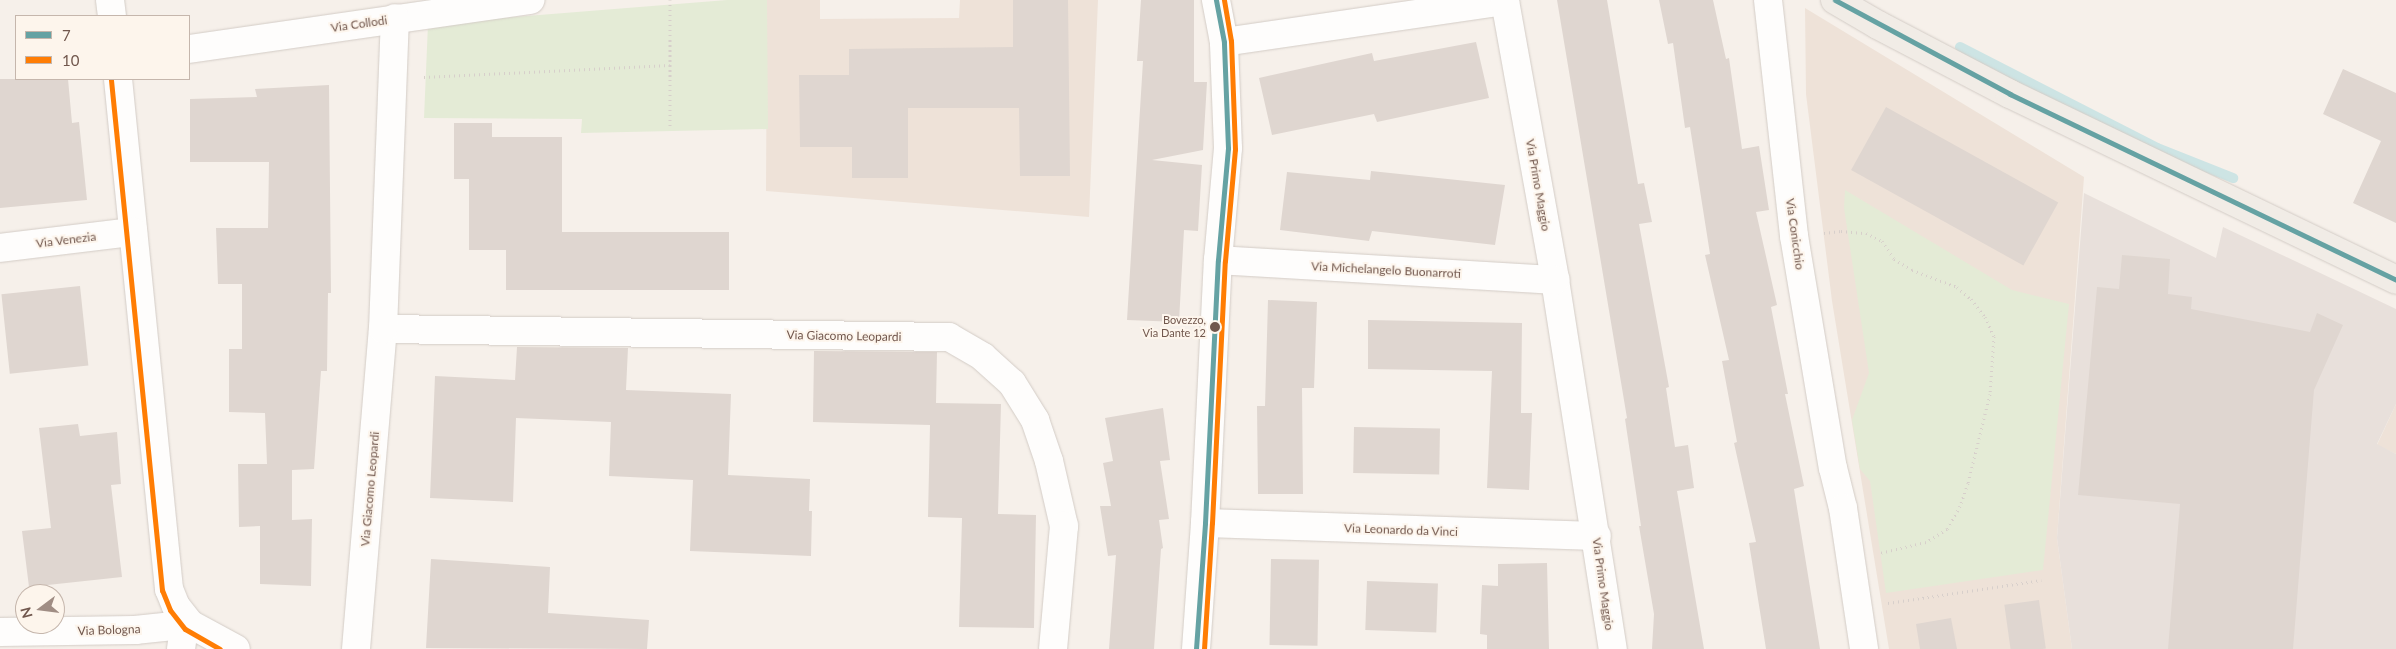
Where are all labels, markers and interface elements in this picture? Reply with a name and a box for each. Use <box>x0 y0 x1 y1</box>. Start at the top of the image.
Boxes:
street label: Via Collodi <box>330 13 388 35</box>
legend <box>15 15 190 80</box>
text: 7 <box>62 26 71 44</box>
text: 10 <box>62 51 79 69</box>
street label: Via Primo Maggio <box>1523 138 1553 232</box>
street label: Via Conicchio <box>1783 197 1807 271</box>
street label: Via Venezia <box>35 229 97 251</box>
street label: Via Michelangelo Buonarroti <box>1311 259 1461 281</box>
place label: Bovezzo, Via Dante 12 <box>1143 314 1206 340</box>
marker: Bovezzo, Via Dante 12 <box>1210 322 1220 332</box>
street label: Via Giacomo Leopardi <box>786 328 902 344</box>
street label: Via Giacomo Leopardi <box>358 431 382 547</box>
street label: Via Leonardo da Vinci <box>1344 521 1458 539</box>
street label: Via Primo Maggio <box>1589 537 1617 631</box>
north arrow <box>15 584 65 634</box>
text: N <box>16 605 36 620</box>
street label: Via Bologna <box>77 622 141 638</box>

